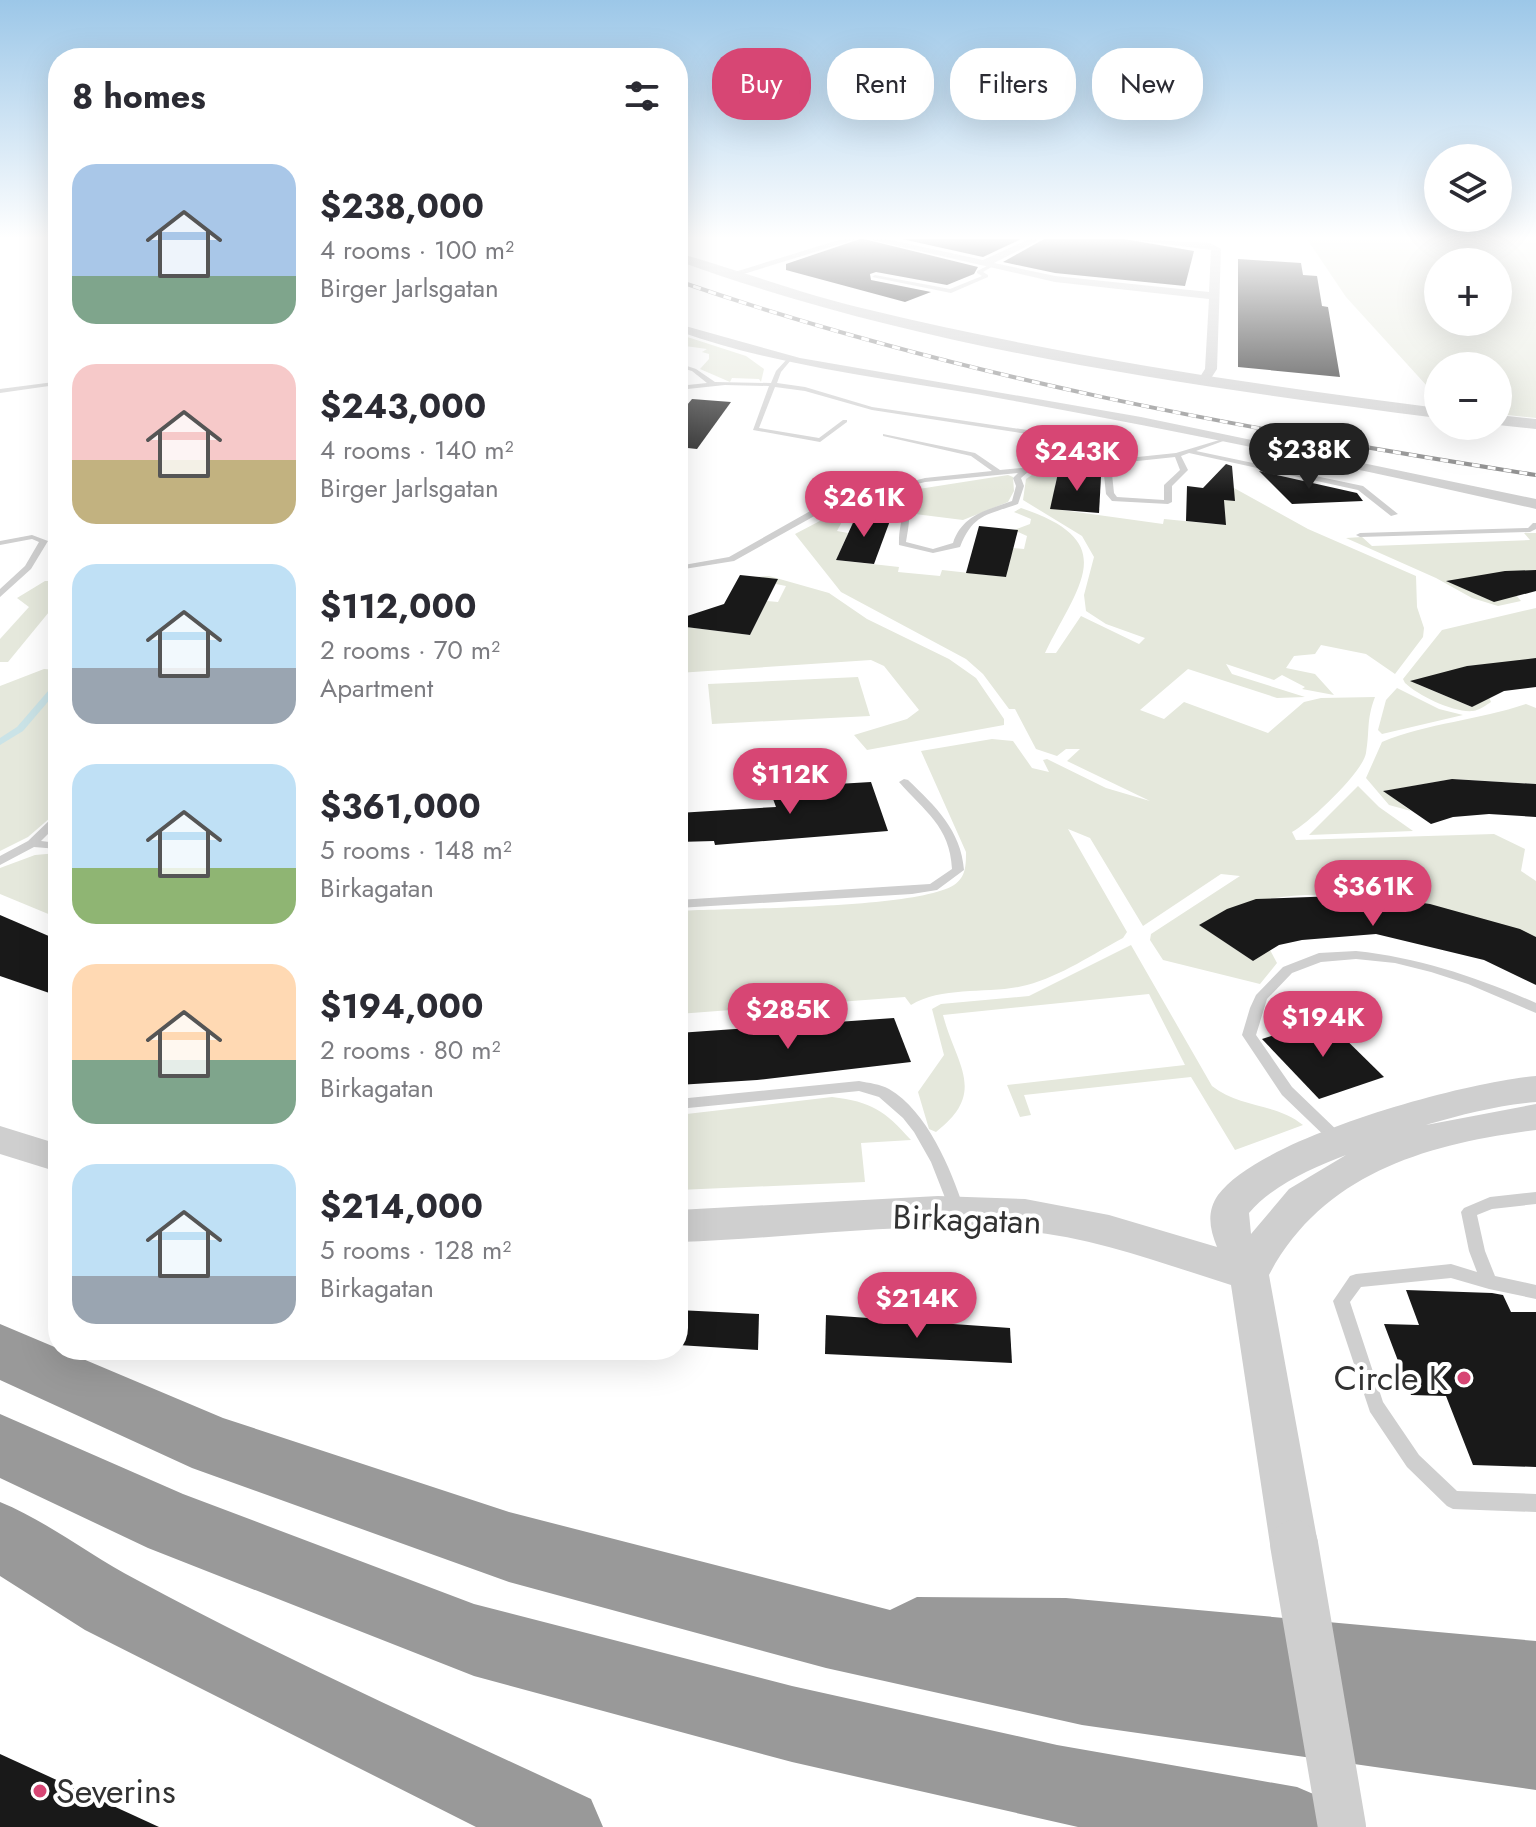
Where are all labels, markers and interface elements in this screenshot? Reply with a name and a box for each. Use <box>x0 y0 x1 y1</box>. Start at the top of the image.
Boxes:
chip: Buy <box>712 48 811 120</box>
chip: Rent <box>827 48 934 120</box>
chip: Filters <box>950 48 1076 120</box>
chip: New <box>1092 48 1203 120</box>
text: 8 homes <box>72 72 206 121</box>
icon: filters <box>620 74 664 118</box>
map controls <box>1424 144 1512 440</box>
button: layers <box>1424 144 1512 232</box>
text: $238,000 <box>320 182 484 231</box>
icon: home <box>136 196 232 292</box>
text: 4 rooms · 100 m² <box>320 231 514 269</box>
button: + <box>1424 248 1512 336</box>
text: Birger Jarlsgatan <box>320 269 499 307</box>
button: − <box>1424 352 1512 440</box>
text: $243,000 <box>320 382 486 431</box>
icon: home <box>136 396 232 492</box>
pin: $238K <box>1253 423 1365 491</box>
pin: $243K <box>1021 425 1133 493</box>
text: $238K <box>1267 430 1351 468</box>
text: 4 rooms · 140 m² <box>320 431 514 469</box>
text: $243K <box>1034 432 1120 470</box>
text: Birger Jarlsgatan <box>320 469 499 507</box>
pin: $261K <box>808 471 920 539</box>
text: $261K <box>823 478 905 516</box>
text: $112,000 <box>320 582 477 631</box>
icon: home <box>136 596 232 692</box>
text: 2 rooms · 70 m² <box>320 631 500 669</box>
text: Apartment <box>320 669 433 707</box>
pin: $112K <box>734 748 846 816</box>
text: $112K <box>751 755 829 793</box>
text: $361,000 <box>320 782 481 831</box>
icon: home <box>136 796 232 892</box>
text: 5 rooms · 148 m² <box>320 831 512 869</box>
pin: $361K <box>1317 860 1429 928</box>
text: $361K <box>1332 867 1414 905</box>
text: Birkagatan <box>320 869 434 907</box>
text: $194,000 <box>320 982 483 1031</box>
pin: $285K <box>732 983 844 1051</box>
text: $285K <box>746 990 830 1028</box>
pin: $194K <box>1267 991 1379 1059</box>
icon: home <box>136 996 232 1092</box>
text: $194K <box>1281 998 1365 1036</box>
text: 2 rooms · 80 m² <box>320 1031 501 1069</box>
text: Birkagatan <box>320 1069 434 1107</box>
text: $214,000 <box>320 1182 483 1231</box>
street label: Birkagatan <box>892 1192 1042 1247</box>
icon: home <box>136 1196 232 1292</box>
text: 5 rooms · 128 m² <box>320 1231 511 1269</box>
text: Birkagatan <box>320 1269 434 1307</box>
pin: $214K <box>861 1272 973 1340</box>
text: $214K <box>876 1279 958 1317</box>
place label: Circle K <box>1334 1354 1449 1403</box>
marker: Circle K <box>1455 1369 1473 1387</box>
place label: Severins <box>56 1767 176 1816</box>
marker: Severins <box>31 1782 49 1800</box>

